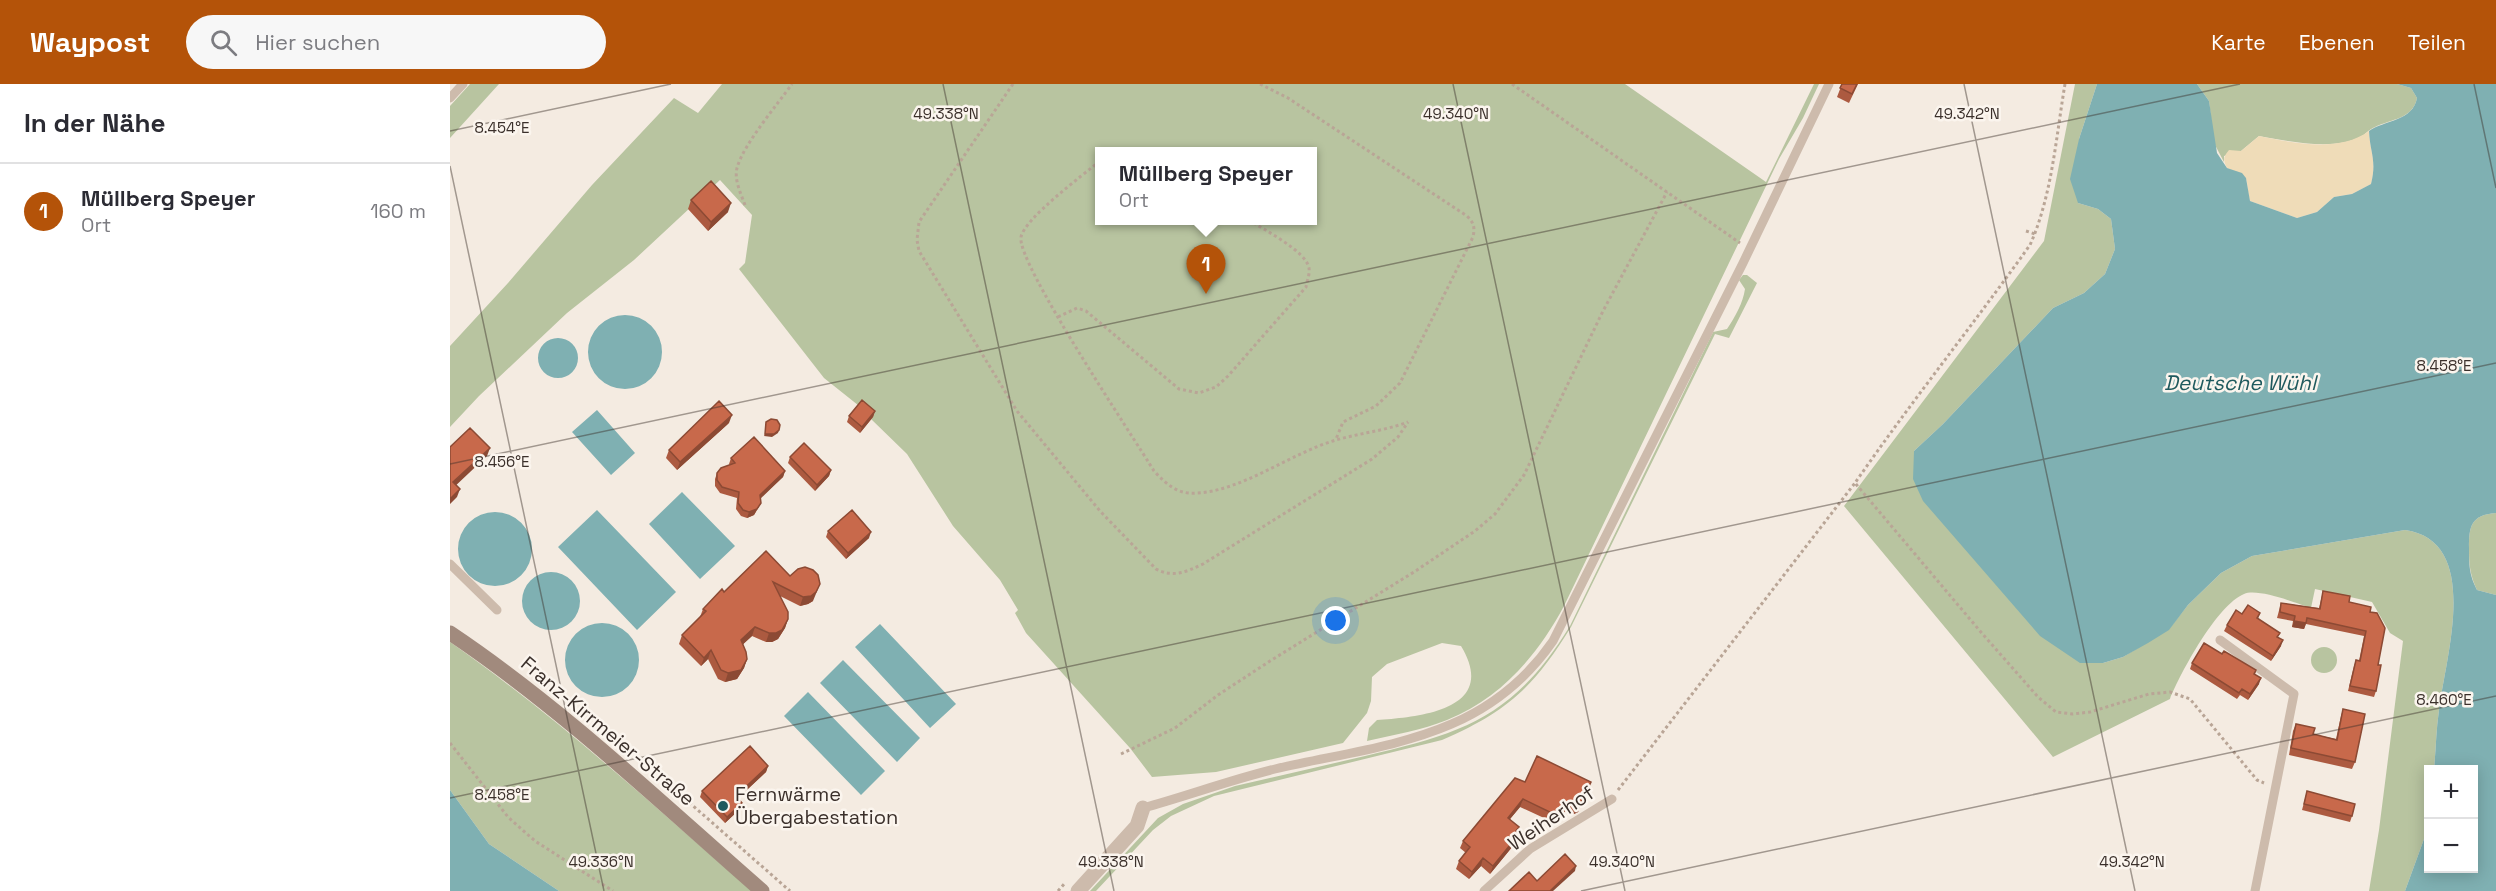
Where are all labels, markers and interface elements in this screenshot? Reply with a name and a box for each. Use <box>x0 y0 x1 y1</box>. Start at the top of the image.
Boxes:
search box <box>186 15 606 69</box>
text: Waypost <box>30 24 150 60</box>
icon: search <box>207 26 240 59</box>
text: Hier suchen <box>255 28 380 56</box>
text: Karte <box>2211 29 2266 56</box>
text: Ebenen <box>2299 29 2375 56</box>
text: Teilen <box>2408 29 2466 56</box>
text: 49.338°N <box>913 104 979 123</box>
text: 49.340°N <box>1423 104 1489 123</box>
text: 49.342°N <box>1934 104 2000 123</box>
text: In der Nähe <box>24 106 165 140</box>
text: 8.454°E <box>474 118 530 137</box>
popup <box>1095 147 1317 225</box>
text: Müllberg Speyer <box>1119 159 1293 187</box>
text: Müllberg Speyer <box>81 184 255 212</box>
text: Ort <box>1119 187 1149 213</box>
text: 1 <box>39 198 48 224</box>
text: 160 m <box>370 198 426 224</box>
text: Ort <box>81 212 111 238</box>
pin: 1 <box>1186 244 1226 294</box>
text: 8.458°E <box>2416 356 2472 375</box>
water label: Deutsche Wühl <box>2164 369 2319 396</box>
text: 8.456°E <box>475 452 529 471</box>
your location <box>1321 606 1350 635</box>
street label: Franz-Kirrmeier-Straße <box>516 651 700 811</box>
text: 8.460°E <box>2416 690 2472 709</box>
map controls <box>2424 765 2478 873</box>
button: + <box>2424 765 2478 819</box>
street label: Weiherhof <box>1503 780 1599 856</box>
place label: Fernwärme Übergabestation <box>735 781 898 830</box>
text: 8.458°E <box>474 785 530 804</box>
marker: Fernwärme Übergabestation <box>716 799 730 813</box>
button: − <box>2424 819 2478 873</box>
text: 49.336°N <box>568 852 634 871</box>
text: 49.338°N <box>1078 852 1144 871</box>
text: 49.340°N <box>1589 852 1655 871</box>
text: 49.342°N <box>2099 852 2165 871</box>

